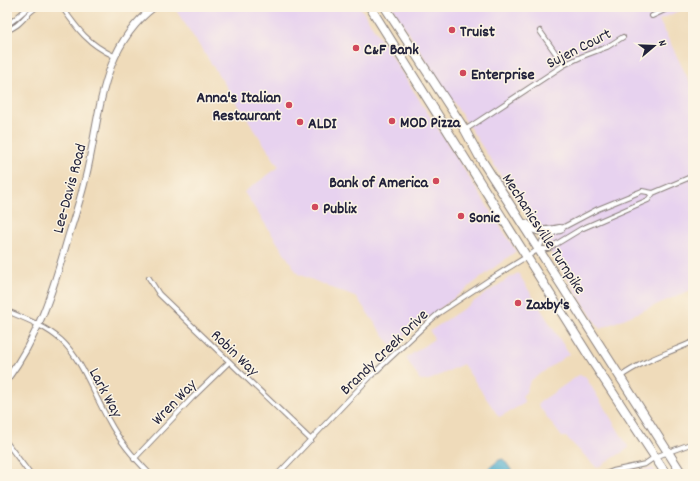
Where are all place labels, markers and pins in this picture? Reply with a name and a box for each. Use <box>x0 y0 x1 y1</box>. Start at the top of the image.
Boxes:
place label: Truist <box>460 21 495 44</box>
marker: Truist <box>447 25 457 35</box>
place label: C&F Bank <box>364 39 419 62</box>
marker: C&F Bank <box>351 43 361 53</box>
place label: Enterprise <box>471 64 535 87</box>
marker: Enterprise <box>458 68 468 78</box>
place label: Anna's Italian Restaurant <box>196 87 281 128</box>
marker: Anna's Italian Restaurant <box>284 100 294 110</box>
place label: MOD Pizza <box>400 112 462 135</box>
place label: ALDI <box>308 113 338 136</box>
marker: MOD Pizza <box>387 116 397 126</box>
marker: ALDI <box>295 117 305 127</box>
place label: Bank of America <box>329 172 429 195</box>
marker: Bank of America <box>431 176 441 186</box>
place label: Publix <box>323 198 357 221</box>
marker: Publix <box>310 202 320 212</box>
place label: Sonic <box>469 207 500 230</box>
marker: Sonic <box>456 211 466 221</box>
place label: Zaxby's <box>526 294 570 317</box>
marker: Zaxby's <box>513 298 523 308</box>

